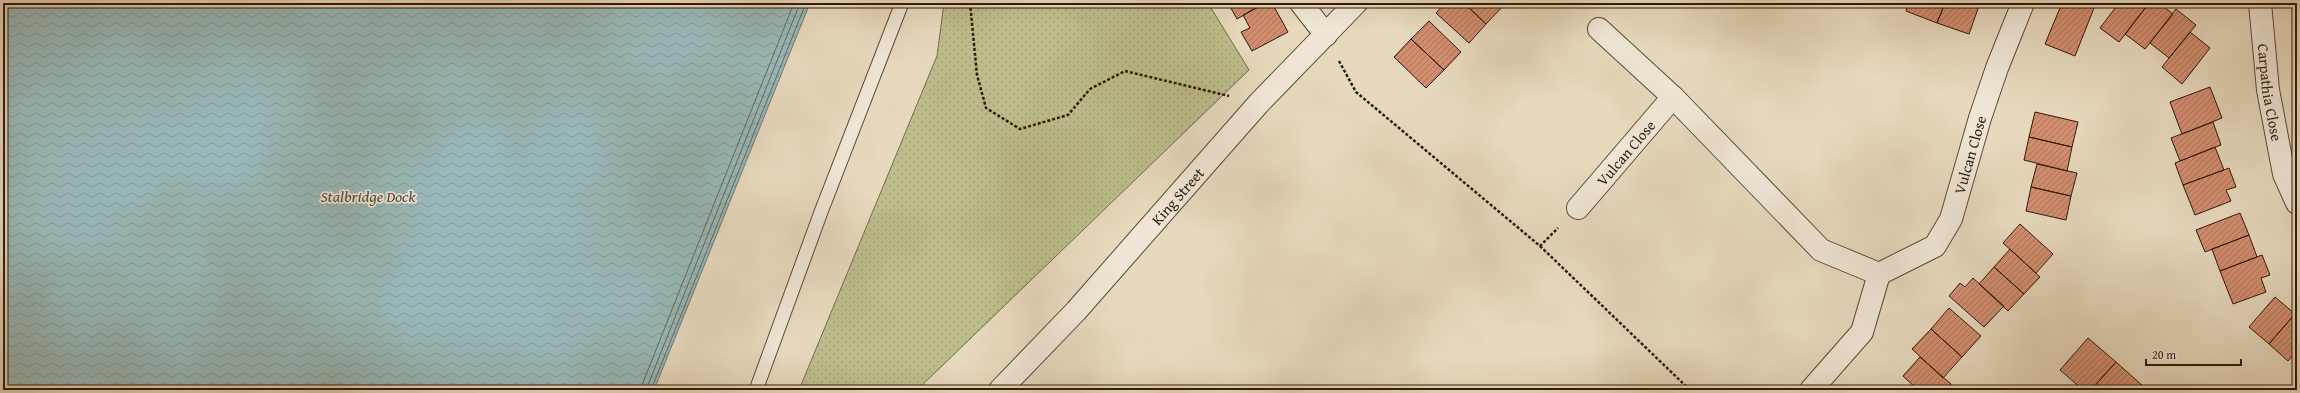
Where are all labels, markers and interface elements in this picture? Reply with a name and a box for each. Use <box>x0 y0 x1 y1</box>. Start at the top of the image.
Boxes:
street label: Carpathia Close <box>2253 43 2288 143</box>
street label: Vulcan Close <box>1948 113 1991 196</box>
street label: Vulcan Close <box>1591 115 1660 190</box>
street label: King Street <box>1146 162 1209 229</box>
water label: Stalbridge Dock <box>320 184 416 208</box>
scale bar <box>2146 341 2241 367</box>
text: 20 m <box>2152 346 2176 363</box>

